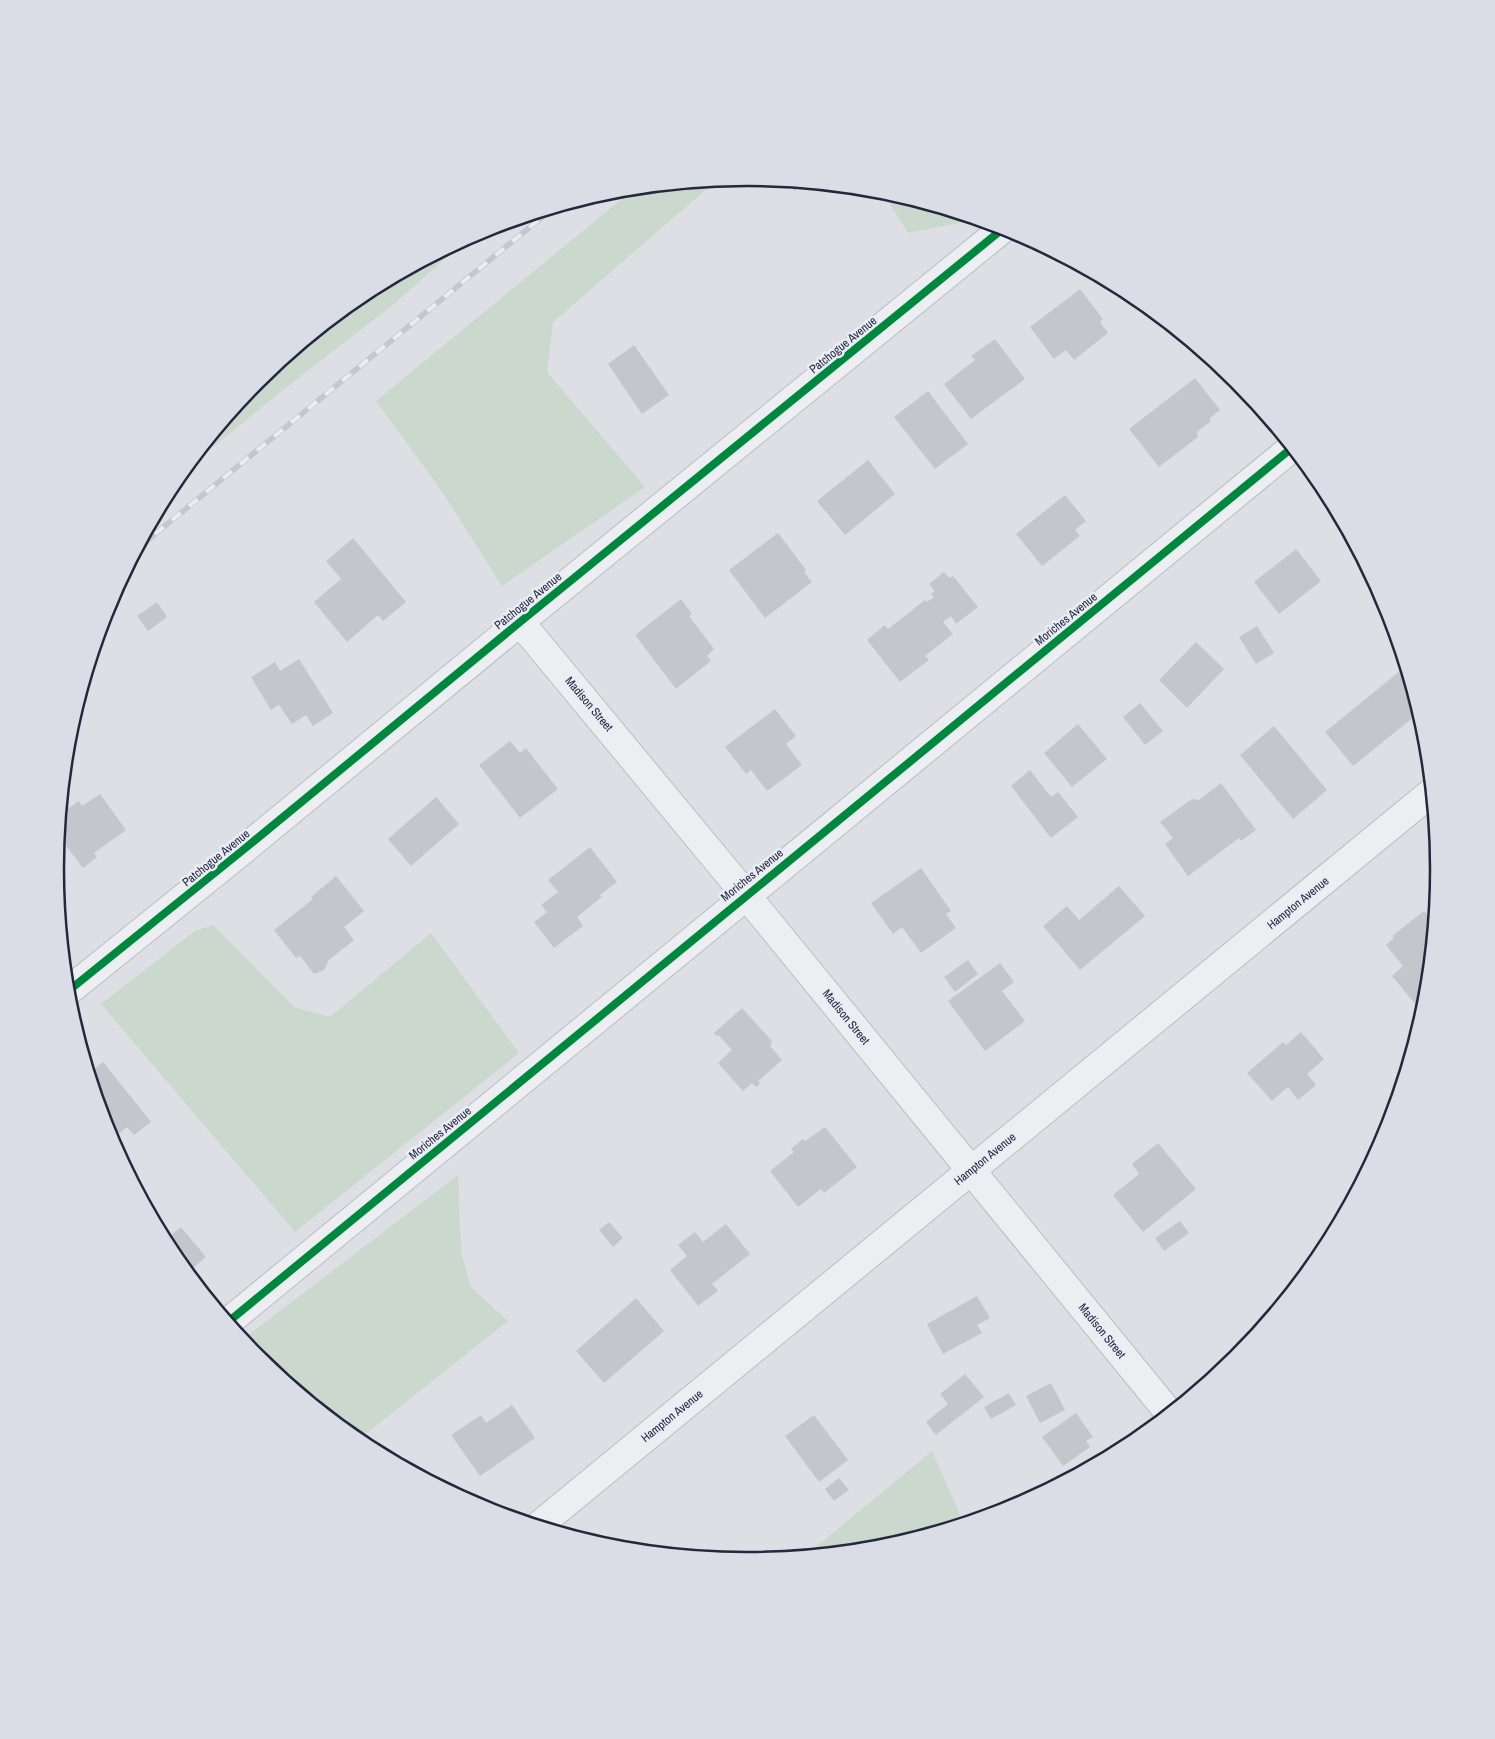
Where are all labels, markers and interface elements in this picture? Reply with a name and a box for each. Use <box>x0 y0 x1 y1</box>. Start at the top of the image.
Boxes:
street label: Patchogue Avenue <box>806 313 880 377</box>
street label: Patchogue Avenue <box>491 569 565 633</box>
street label: Moriches Avenue <box>1031 589 1101 649</box>
street label: Madison Street <box>561 673 617 735</box>
street label: Patchogue Avenue <box>179 826 253 890</box>
street label: Moriches Avenue <box>717 845 787 905</box>
street label: Hampton Avenue <box>1264 873 1332 933</box>
street label: Madison Street <box>819 986 873 1048</box>
street label: Moriches Avenue <box>405 1103 475 1163</box>
street label: Hampton Avenue <box>951 1129 1019 1189</box>
street label: Madison Street <box>1075 1300 1129 1362</box>
street label: Hampton Avenue <box>638 1386 706 1446</box>

